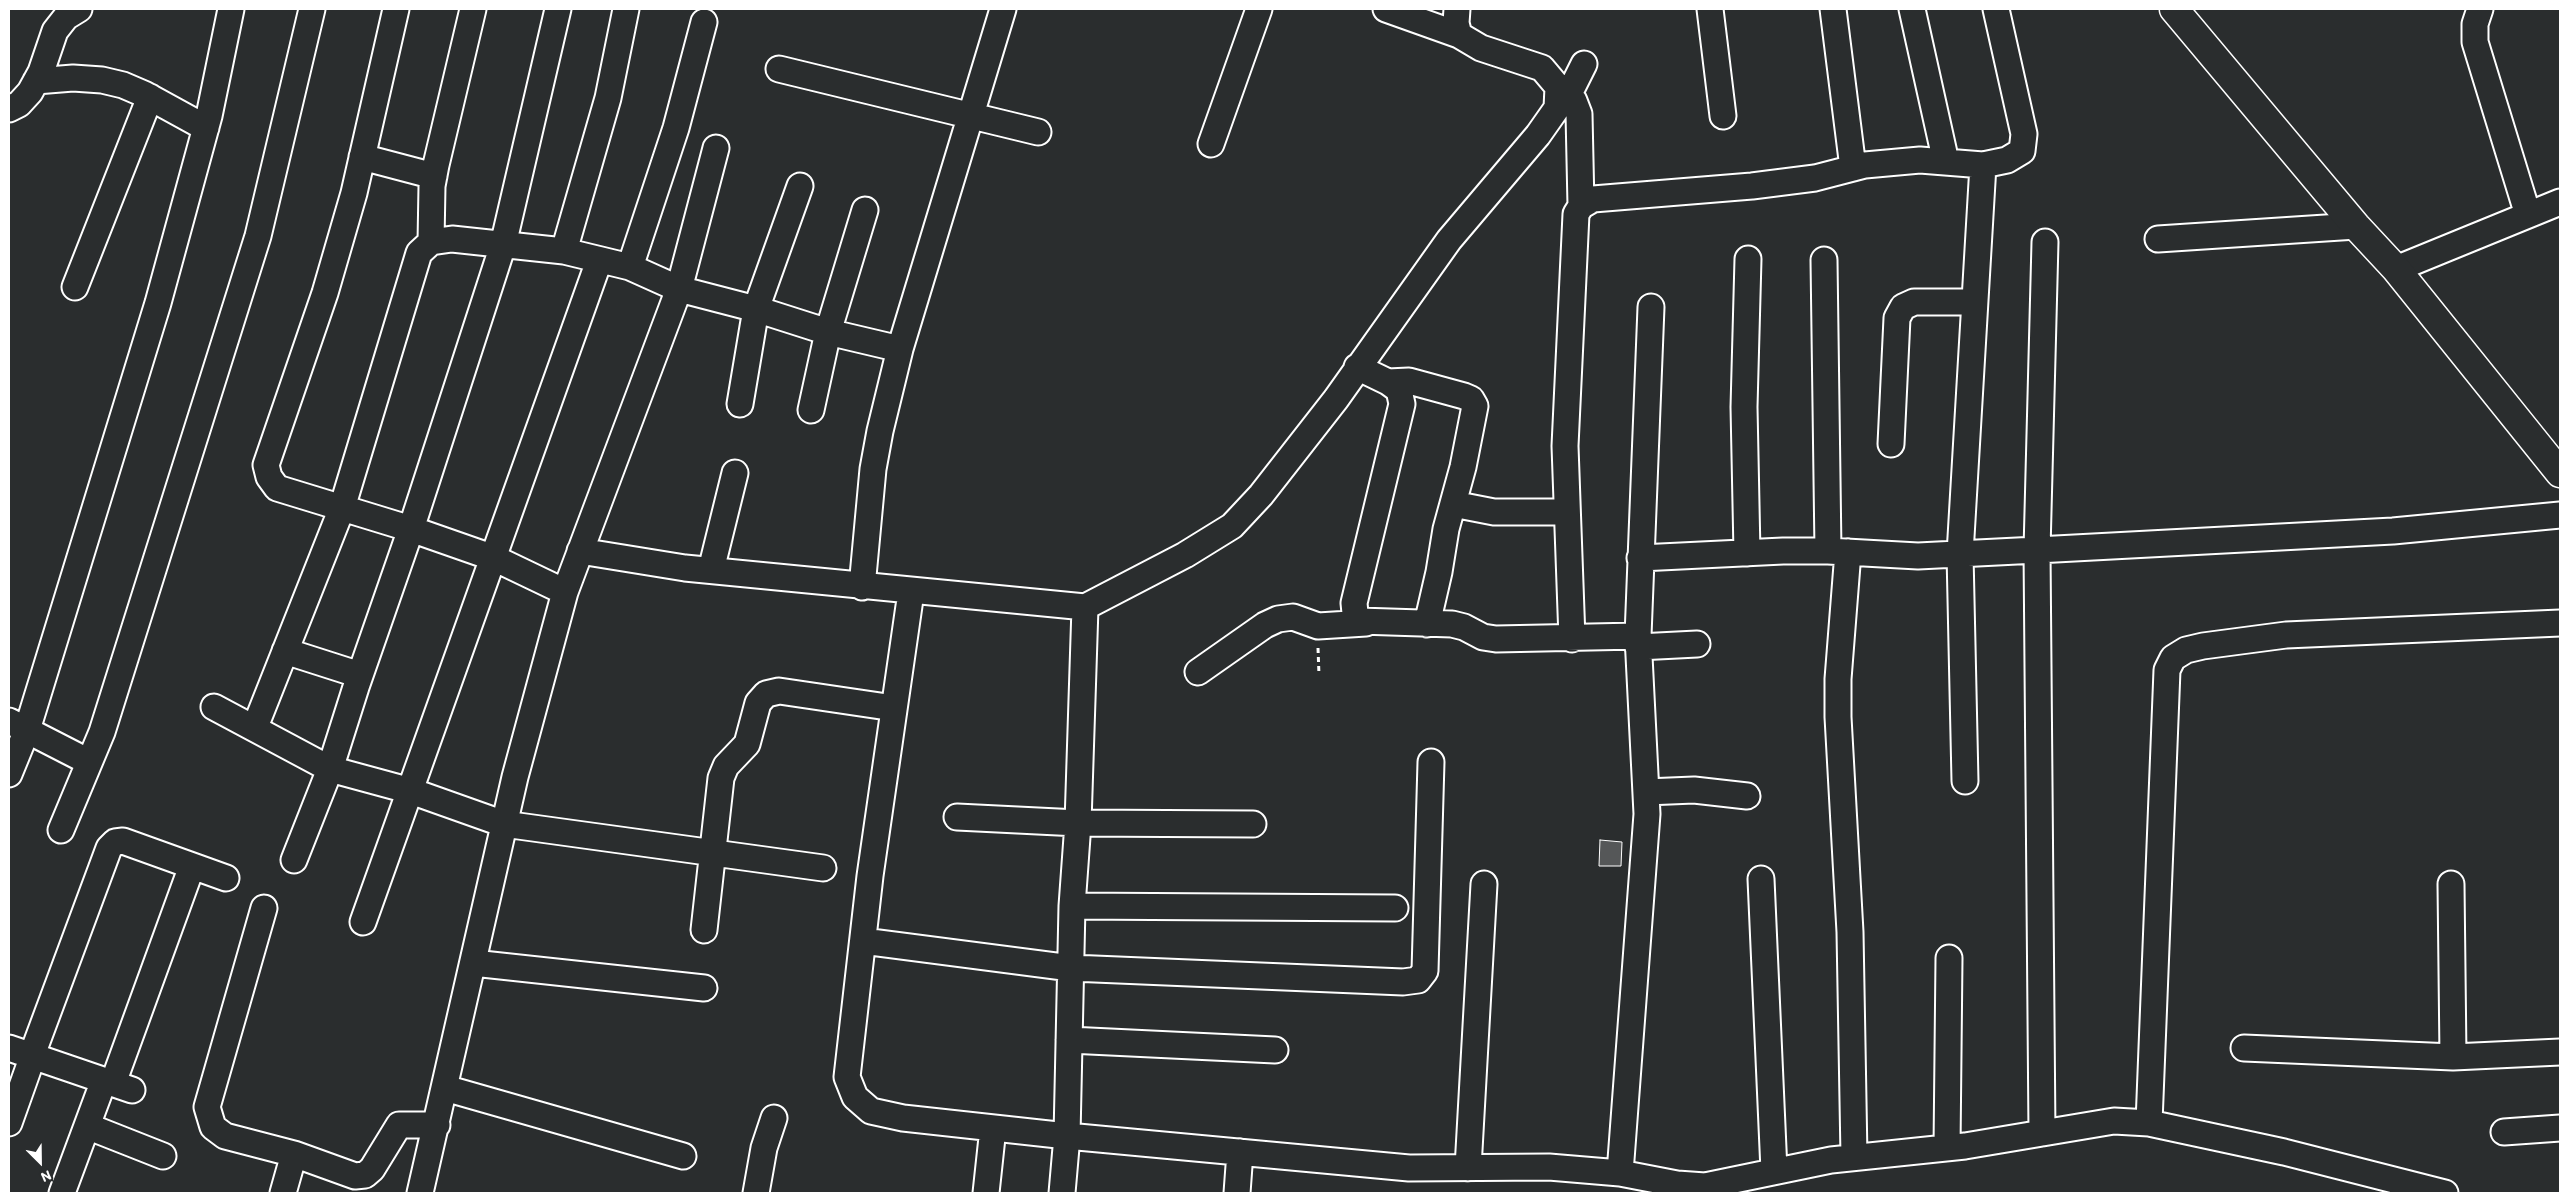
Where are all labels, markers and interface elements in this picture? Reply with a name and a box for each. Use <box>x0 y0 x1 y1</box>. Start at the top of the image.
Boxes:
north arrow <box>15 1137 65 1187</box>
text: N <box>38 1167 54 1186</box>

